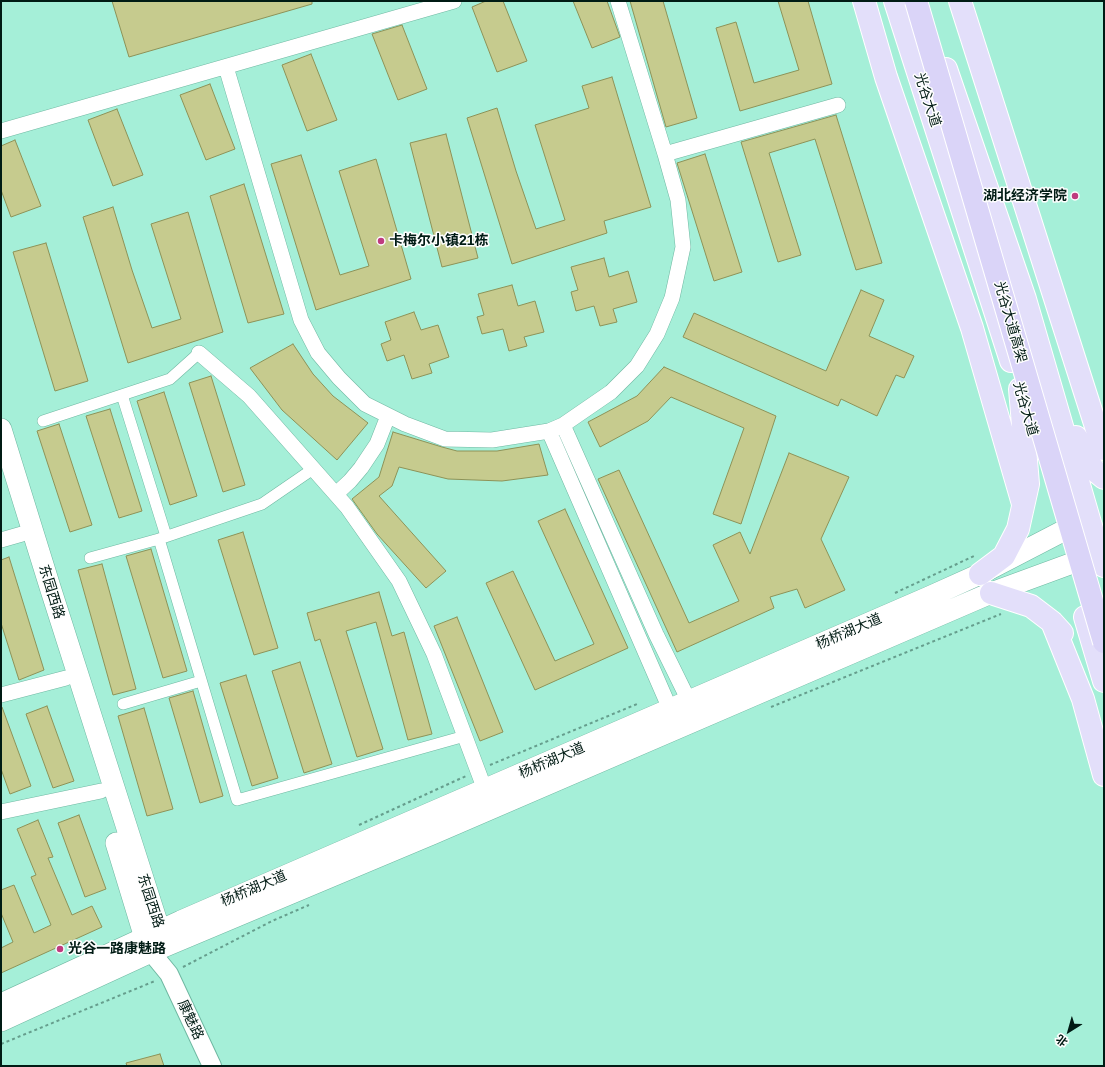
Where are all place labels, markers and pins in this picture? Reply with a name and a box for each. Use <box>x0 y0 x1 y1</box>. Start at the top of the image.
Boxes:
place label: 湖北经济学院 <box>983 188 1067 204</box>
marker: 湖北经济学院 <box>1070 191 1080 201</box>
place label: 卡梅尔小镇21栋 <box>389 233 489 249</box>
marker: 卡梅尔小镇21栋 <box>376 236 386 246</box>
place label: 光谷一路康魅路 <box>68 941 166 957</box>
marker: 光谷一路康魅路 <box>55 944 65 954</box>

